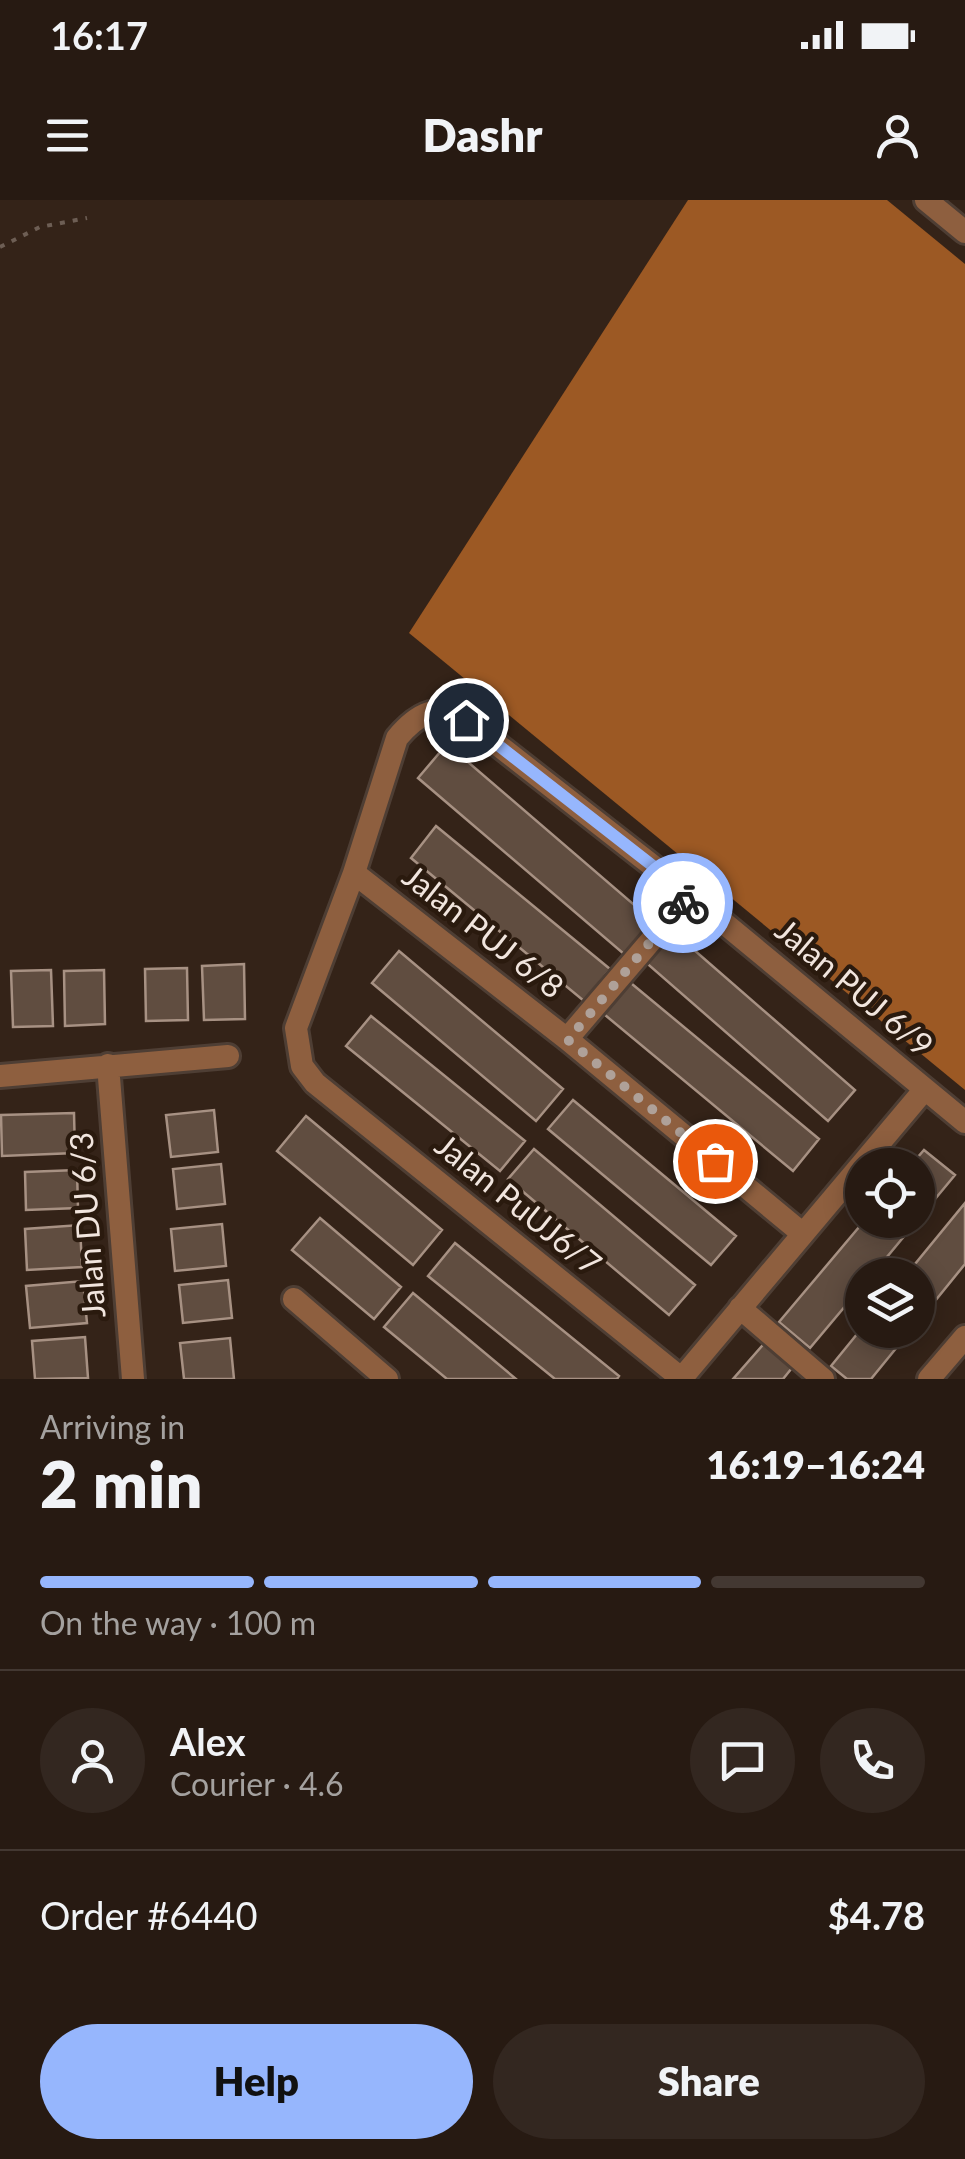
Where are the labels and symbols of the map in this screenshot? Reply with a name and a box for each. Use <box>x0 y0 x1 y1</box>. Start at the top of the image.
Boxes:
pin <box>424 678 509 763</box>
courier <box>633 853 733 953</box>
street label: Jalan PUJ 6/8 <box>396 856 572 1006</box>
street label: Jalan PUJ 6/9 <box>768 910 942 1064</box>
pin <box>673 1119 758 1204</box>
street label: Jalan PuUJ6/7 <box>428 1125 610 1283</box>
street label: Jalan DU 6/3 <box>61 1131 112 1319</box>

